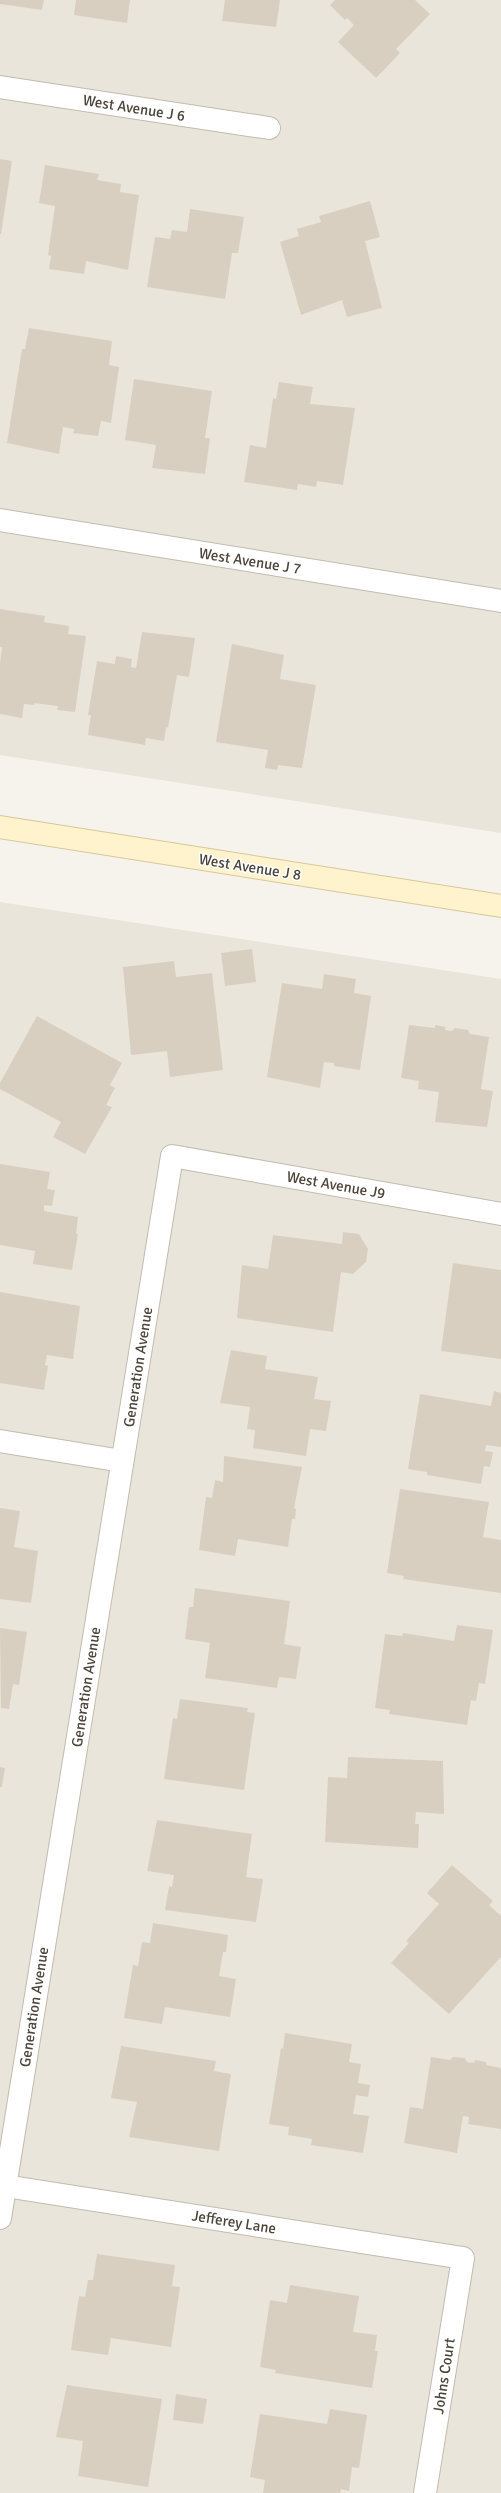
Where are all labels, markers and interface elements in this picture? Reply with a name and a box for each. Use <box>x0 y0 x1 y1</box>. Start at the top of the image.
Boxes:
street label: West Avenue J 6 <box>82 91 186 125</box>
street label: West Avenue J 7 <box>198 544 302 578</box>
street label: West Avenue J 8 <box>198 850 302 884</box>
street label: West Avenue J9 <box>285 1167 387 1203</box>
street label: Generation Avenue <box>120 1306 156 1428</box>
street label: Generation Avenue <box>68 1626 104 1748</box>
street label: Generation Avenue <box>16 1946 52 2068</box>
street label: Jefferey Lane <box>191 2206 277 2238</box>
street label: Johns Court <box>429 2337 459 2415</box>

